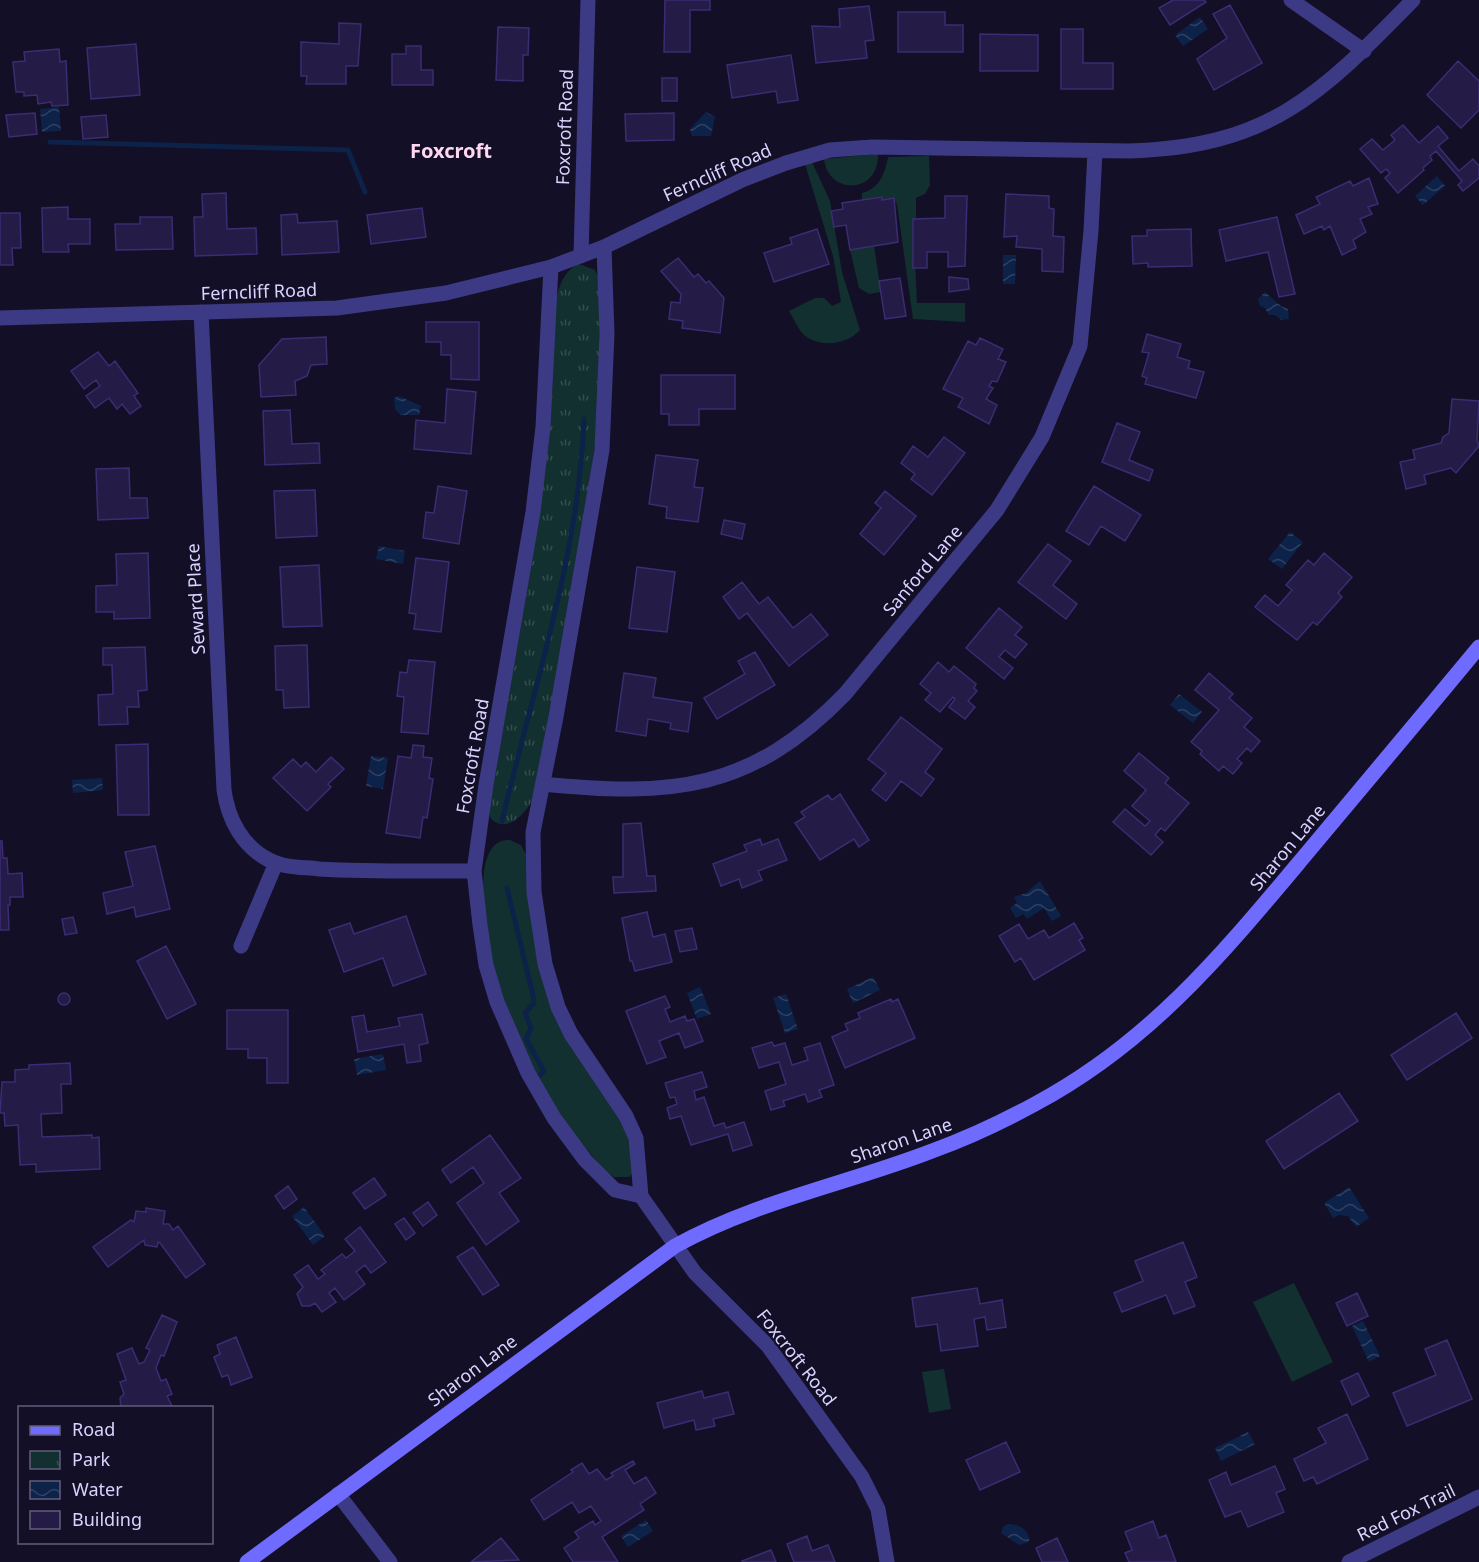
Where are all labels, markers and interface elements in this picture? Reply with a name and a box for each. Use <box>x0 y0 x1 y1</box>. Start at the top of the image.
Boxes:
street label: Foxcroft Road <box>550 68 578 186</box>
district label: Foxcroft <box>410 137 492 164</box>
street label: Ferncliff Road <box>659 137 775 207</box>
street label: Ferncliff Road <box>200 277 318 305</box>
street label: Sanford Lane <box>877 519 967 621</box>
street label: Seward Place <box>180 543 210 655</box>
street label: Foxcroft Road <box>450 697 494 815</box>
street label: Sharon Lane <box>1244 799 1330 895</box>
street label: Sharon Lane <box>847 1111 955 1169</box>
street label: Foxcroft Road <box>752 1304 842 1410</box>
street label: Sharon Lane <box>423 1329 521 1411</box>
legend <box>18 1406 213 1544</box>
text: Road <box>72 1417 115 1441</box>
text: Park <box>72 1447 110 1471</box>
text: Water <box>72 1477 123 1501</box>
street label: Red Fox Trail <box>1353 1478 1459 1546</box>
text: Building <box>72 1507 142 1531</box>

